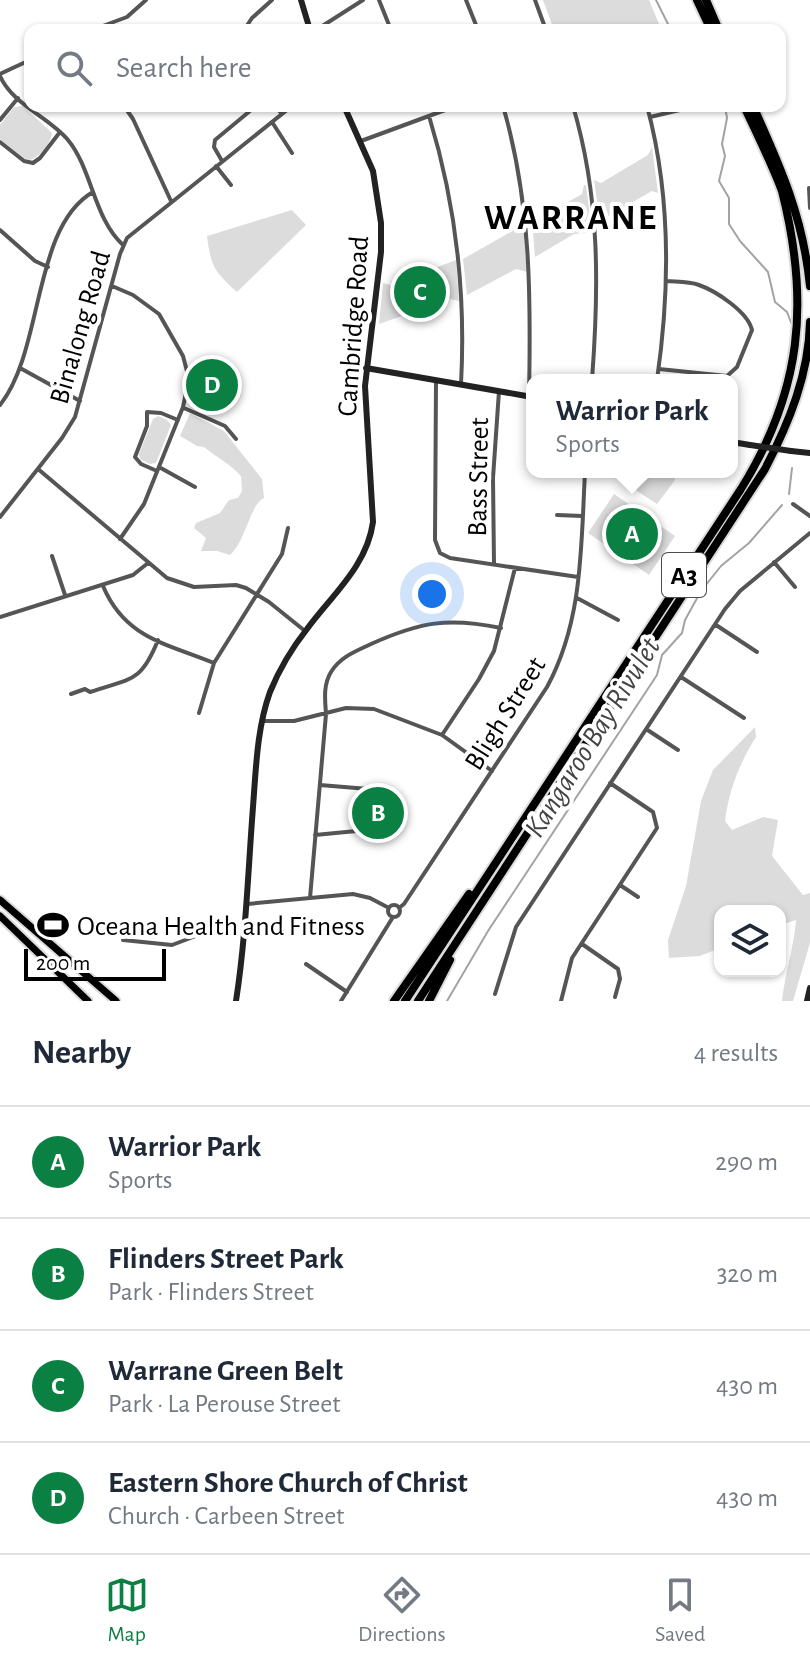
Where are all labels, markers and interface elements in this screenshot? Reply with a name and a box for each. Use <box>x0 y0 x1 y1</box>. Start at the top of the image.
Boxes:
search box <box>24 24 786 112</box>
icon: search <box>52 46 96 90</box>
text: Search here <box>116 53 252 83</box>
district label: WARRANE <box>484 200 658 236</box>
street label: Cambridge Road <box>334 235 374 417</box>
street label: Binalong Road <box>46 248 116 407</box>
pin: C <box>394 262 446 322</box>
pin: D <box>186 355 238 415</box>
popup <box>526 374 738 478</box>
text: Warrior Park <box>555 396 709 426</box>
street label: Bass Street <box>464 417 494 537</box>
text: Sports <box>555 431 620 457</box>
pin: A <box>606 504 658 564</box>
road number: A3 <box>662 553 706 597</box>
your location <box>412 574 452 614</box>
water label: Kangaroo Bay Rivulet <box>519 632 666 843</box>
street label: Bligh Street <box>460 653 551 776</box>
pin: B <box>352 783 404 843</box>
map controls <box>714 905 786 977</box>
button: layers <box>714 905 786 977</box>
sports icon: Oceana Health and Fitness <box>36 908 70 942</box>
place label: Oceana Health and Fitness <box>77 913 365 941</box>
scale bar <box>24 945 166 981</box>
text: 200 m <box>36 952 90 974</box>
text: Nearby <box>32 1036 131 1070</box>
text: 4 results <box>694 1040 778 1066</box>
text: Warrior Park <box>108 1132 261 1162</box>
text: A <box>50 1149 66 1175</box>
text: 290 m <box>715 1149 778 1175</box>
text: Sports <box>108 1167 172 1193</box>
text: Flinders Street Park <box>108 1244 344 1274</box>
text: B <box>50 1261 66 1287</box>
text: 320 m <box>717 1261 778 1287</box>
text: Park · Flinders Street <box>108 1279 314 1305</box>
text: Warrane Green Belt <box>108 1356 343 1386</box>
text: C <box>51 1373 65 1399</box>
text: 430 m <box>716 1373 778 1399</box>
text: Park · La Perouse Street <box>108 1391 340 1417</box>
text: Eastern Shore Church of Christ <box>108 1468 468 1498</box>
text: D <box>49 1485 67 1511</box>
text: 430 m <box>716 1485 778 1511</box>
text: Church · Carbeen Street <box>108 1503 344 1529</box>
tab: Map <box>105 1573 149 1647</box>
tab: Directions <box>358 1573 446 1647</box>
tab: Saved <box>655 1573 705 1647</box>

